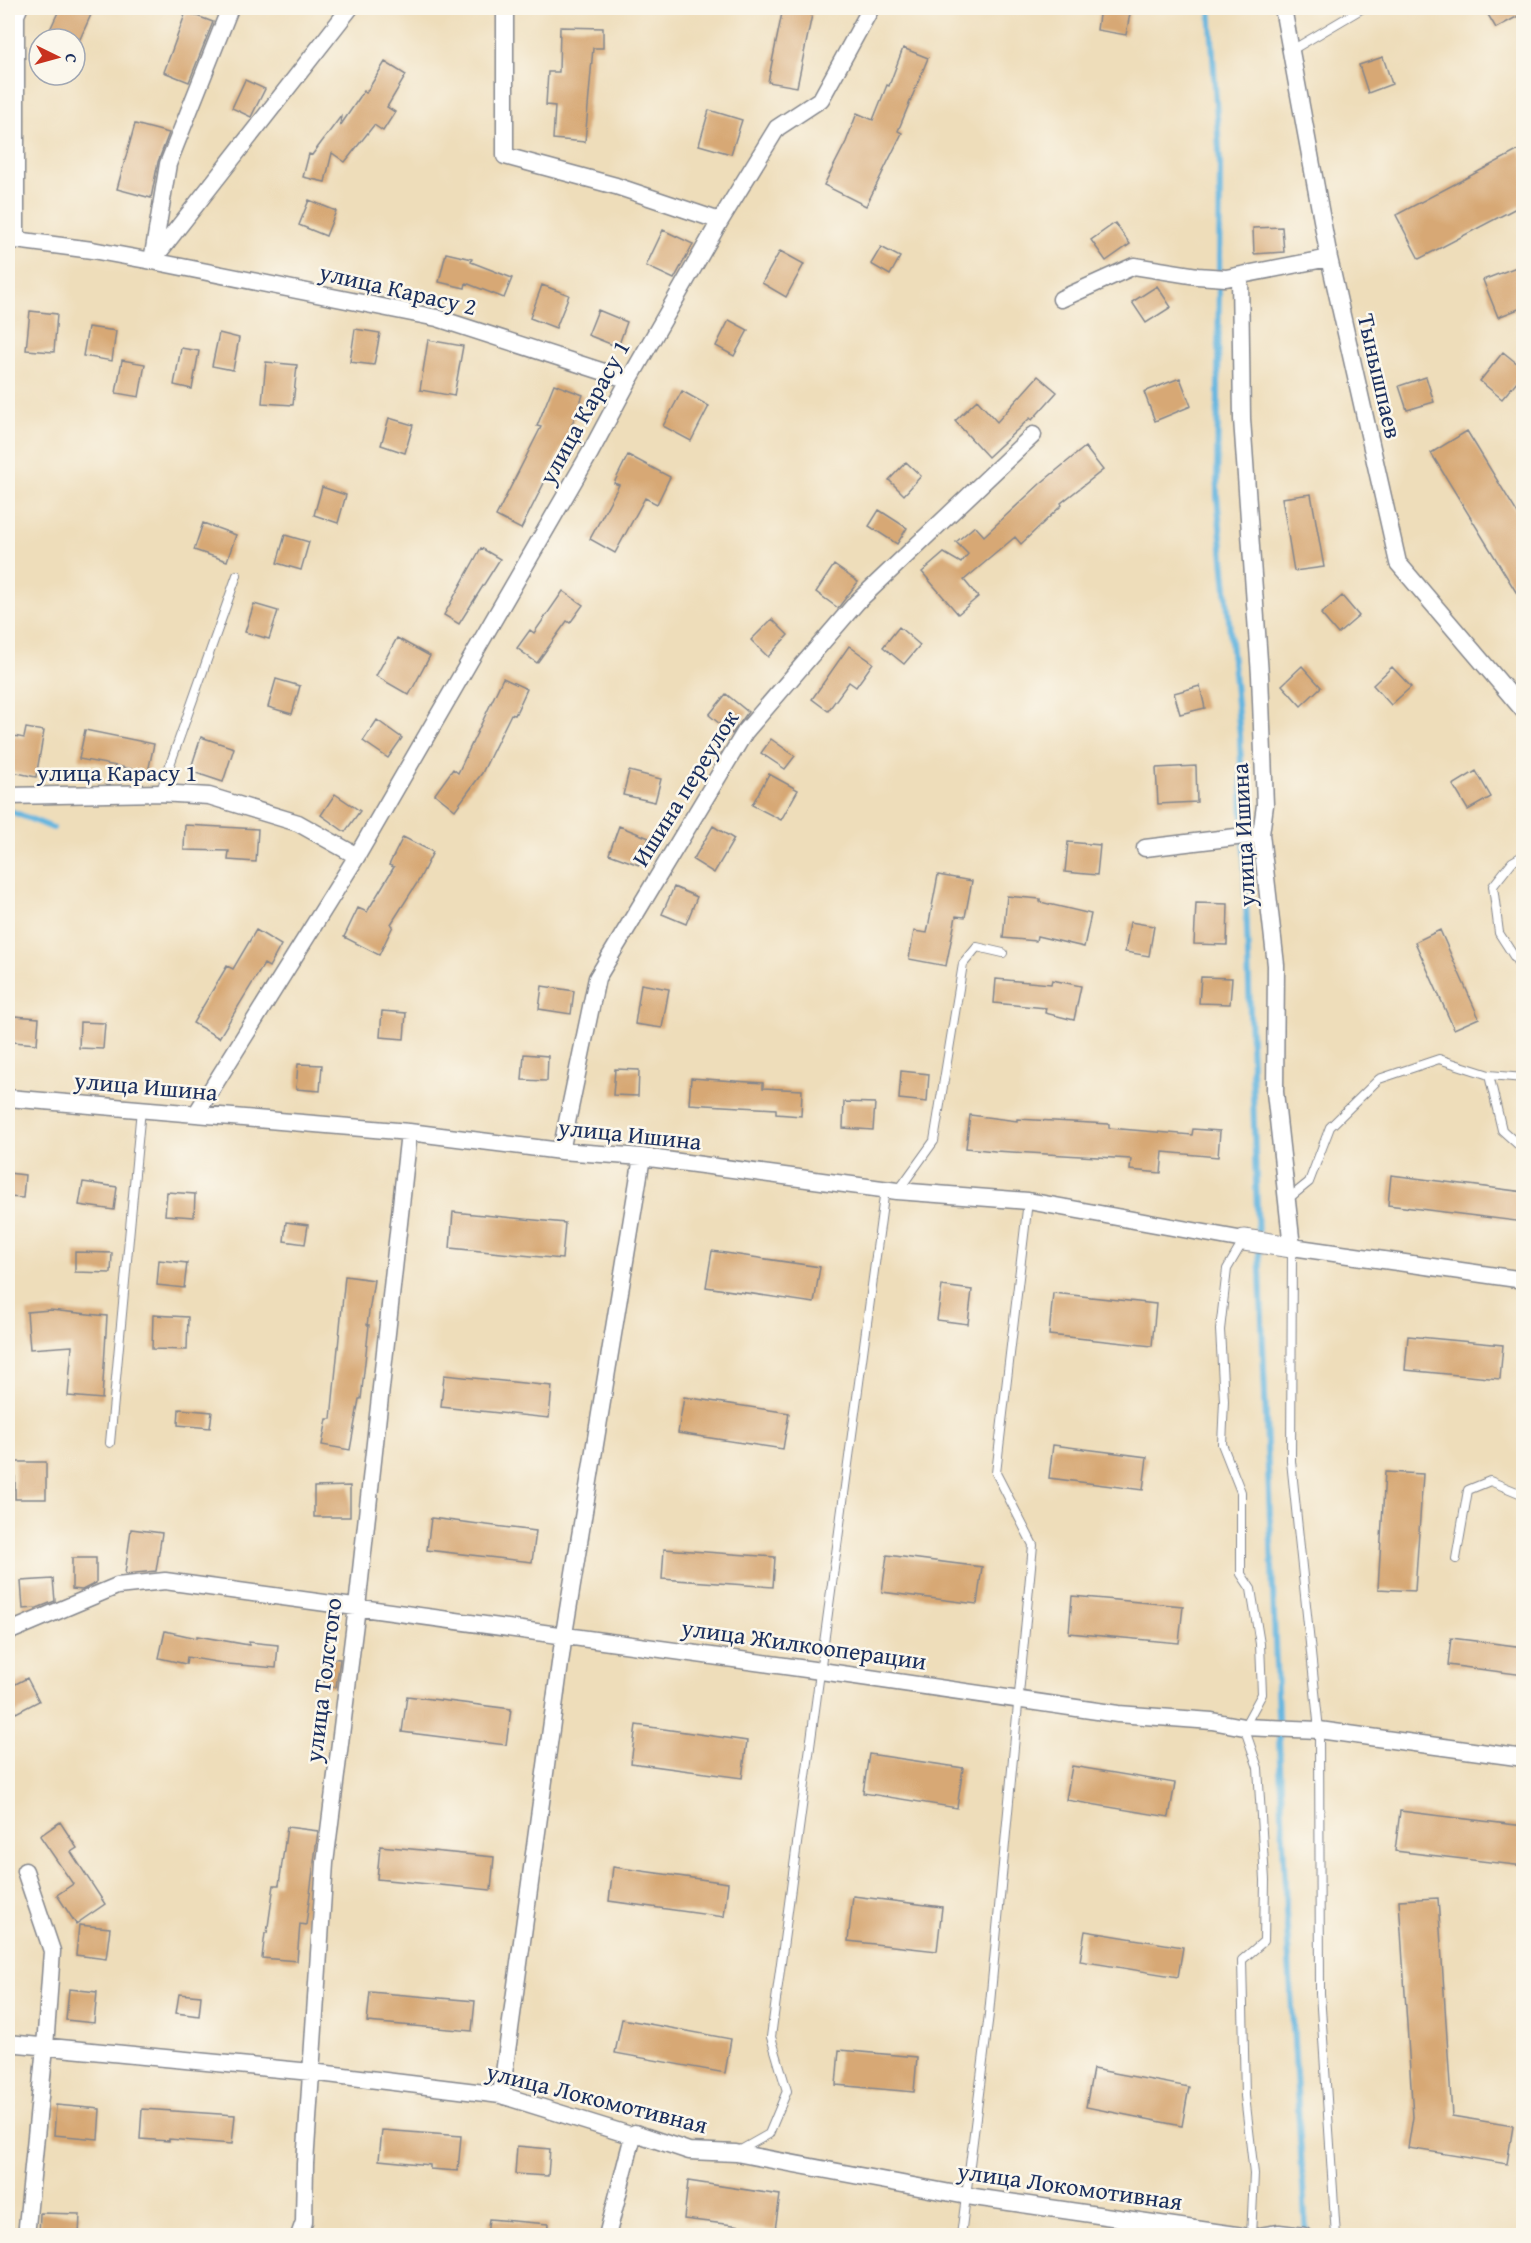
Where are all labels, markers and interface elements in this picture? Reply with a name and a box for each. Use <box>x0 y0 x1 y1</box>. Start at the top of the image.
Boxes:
north arrow <box>27 27 87 87</box>
text: С <box>60 53 84 64</box>
street label: улица Карасу 2 <box>315 254 480 324</box>
street label: Тынышпаев <box>1349 310 1411 442</box>
street label: улица Карасу 1 <box>529 333 638 491</box>
street label: Ишина переулок <box>623 703 747 873</box>
street label: улица Карасу 1 <box>36 755 197 790</box>
street label: улица Ишина <box>1222 762 1264 909</box>
street label: улица Ишина <box>72 1062 220 1110</box>
street label: улица Ишина <box>556 1109 704 1159</box>
street label: улица Толстого <box>295 1596 350 1765</box>
street label: улица Жилкооперации <box>678 1609 929 1679</box>
street label: улица Локомотивная <box>482 2053 711 2142</box>
street label: улица Локомотивная <box>954 2153 1185 2219</box>

